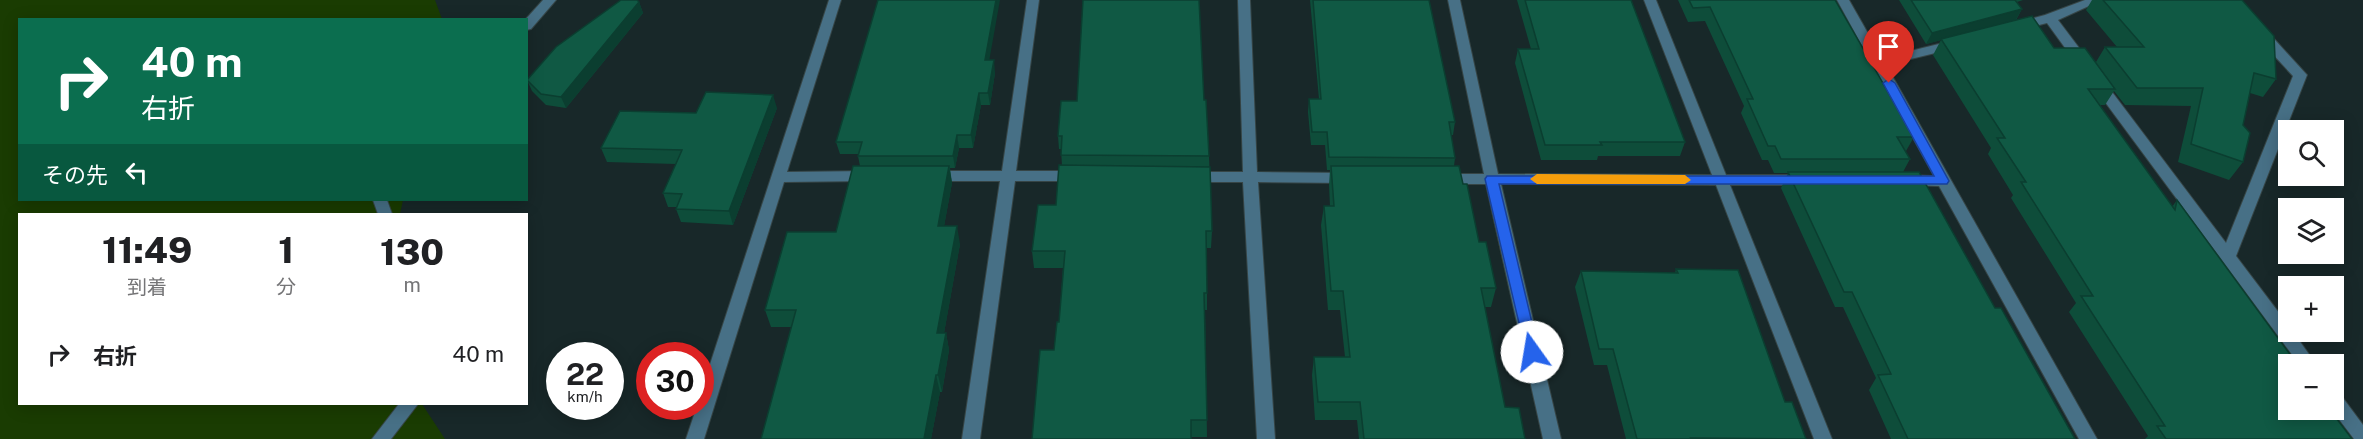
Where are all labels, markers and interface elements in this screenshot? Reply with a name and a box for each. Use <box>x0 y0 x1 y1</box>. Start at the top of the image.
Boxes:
pin <box>1863 21 1914 83</box>
icon: arrive <box>1872 30 1905 63</box>
text: 40 m <box>141 37 243 86</box>
icon: right <box>42 42 120 120</box>
text: 右折 <box>141 92 195 124</box>
map controls <box>2278 120 2344 420</box>
button: search <box>2278 120 2344 186</box>
icon: left <box>120 156 153 189</box>
text: その先 <box>42 162 108 188</box>
button: layers <box>2278 198 2344 264</box>
text: 11:49 <box>102 229 192 271</box>
text: 1 <box>278 229 294 271</box>
text: 130 <box>380 231 444 273</box>
text: m <box>403 273 421 297</box>
text: 到着 <box>127 275 167 299</box>
text: 分 <box>276 275 296 299</box>
button: + <box>2278 276 2344 342</box>
position arrow <box>1500 320 1564 384</box>
icon: right <box>42 338 75 371</box>
text: 40 m <box>452 341 504 367</box>
speed limit sign: 30 <box>636 342 714 420</box>
text: 右折 <box>93 343 137 369</box>
button: − <box>2278 354 2344 420</box>
text: 22 <box>566 356 604 392</box>
text: km/h <box>567 388 603 405</box>

